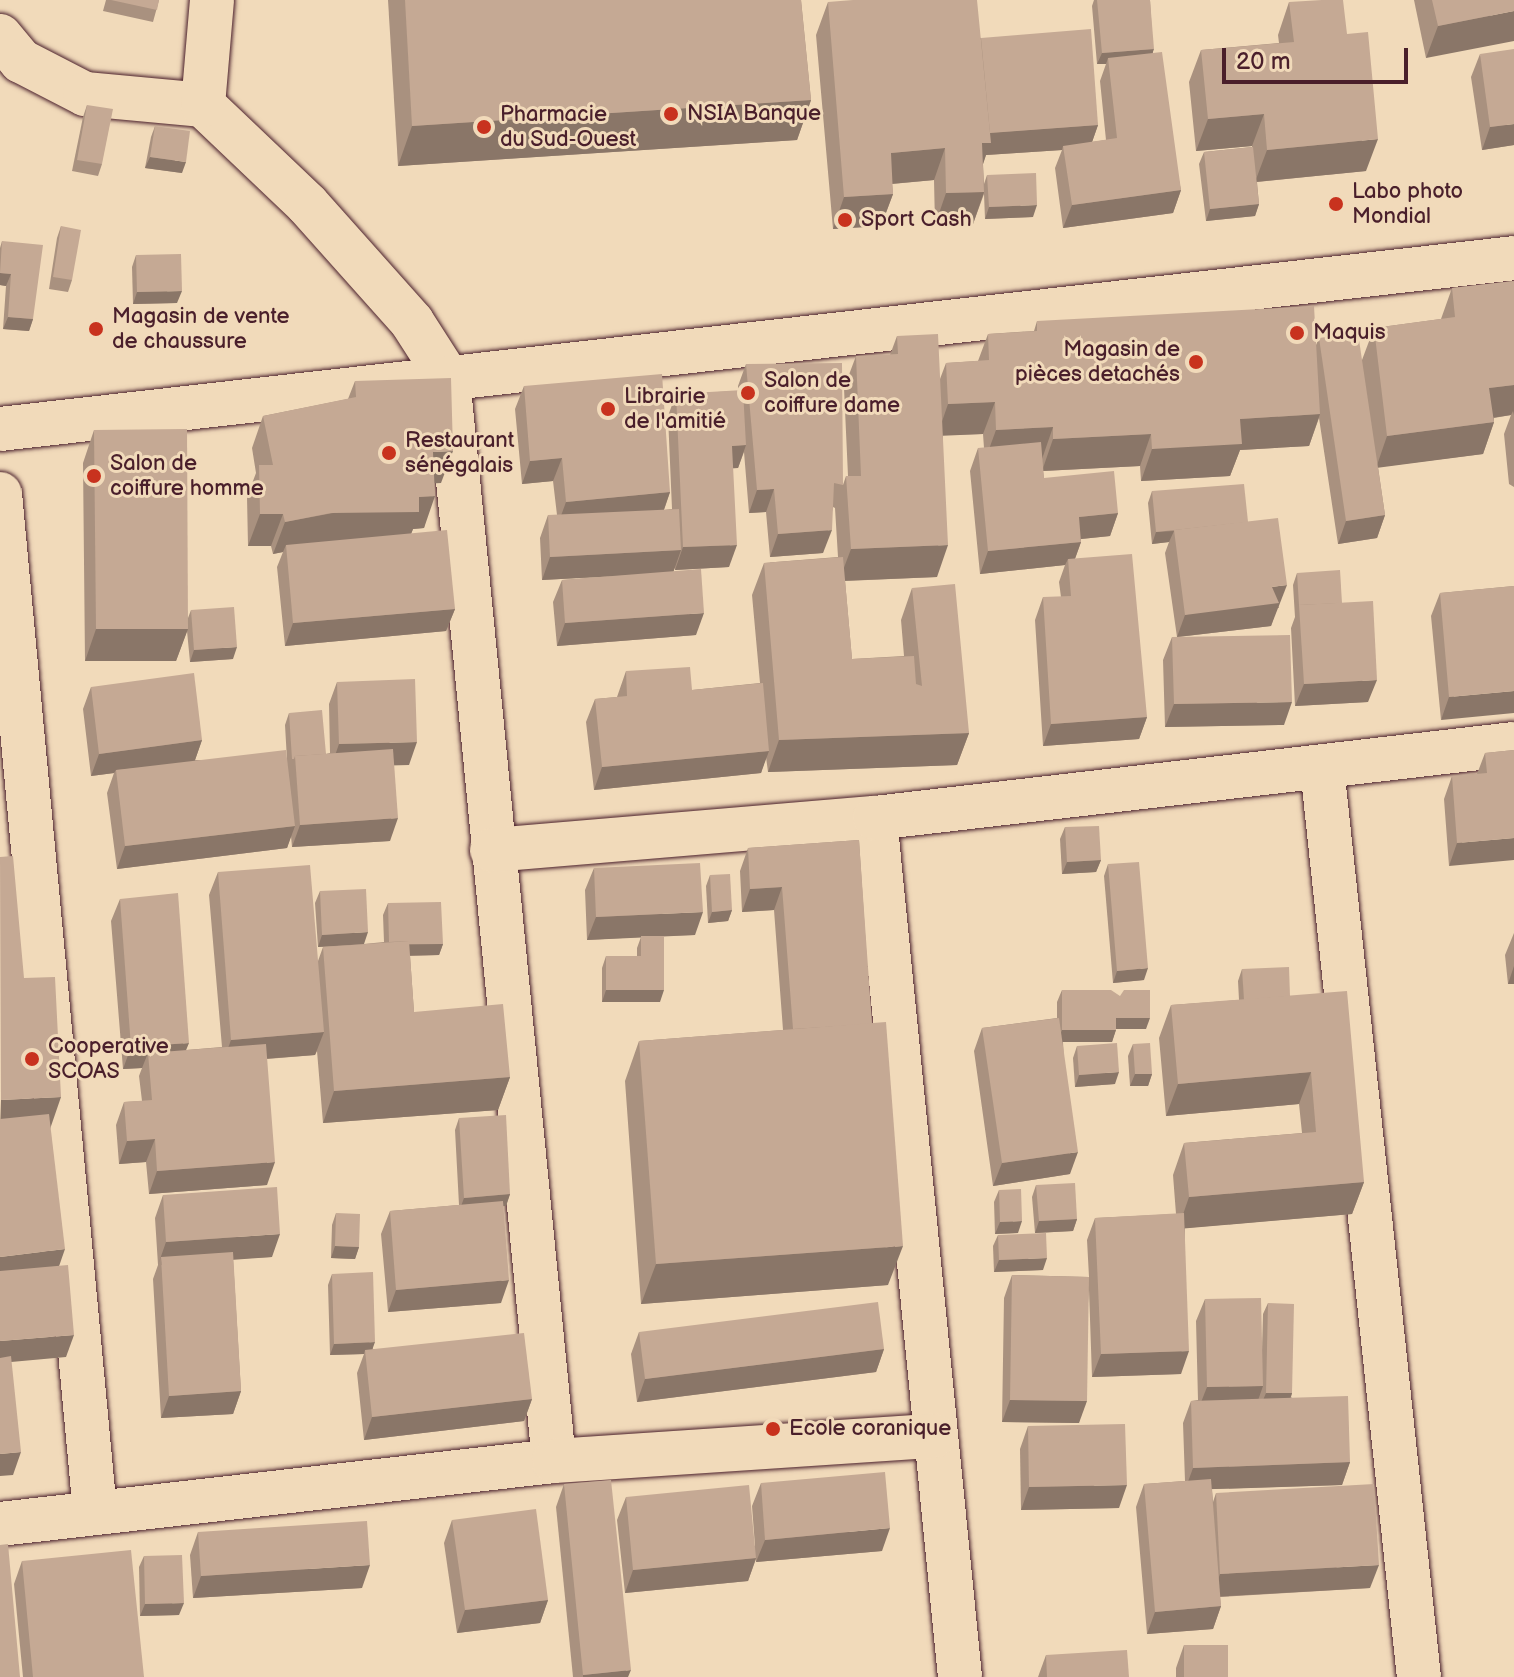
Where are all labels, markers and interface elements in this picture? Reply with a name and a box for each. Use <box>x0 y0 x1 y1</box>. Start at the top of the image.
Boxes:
scale bar <box>1226 32 1412 82</box>
text: 20 m <box>1236 47 1291 76</box>
place label: Pharmacie du Sud-Ouest <box>500 101 637 152</box>
place label: NSIA Banque <box>687 101 821 127</box>
marker: NSIA Banque <box>662 105 680 123</box>
marker: Pharmacie du Sud-Ouest <box>475 118 493 136</box>
place label: Labo photo Mondial <box>1352 178 1463 230</box>
marker: Labo photo Mondial <box>1327 195 1345 213</box>
place label: Sport Cash <box>861 207 972 233</box>
marker: Sport Cash <box>836 211 854 229</box>
place label: Magasin de vente de chaussure <box>112 303 290 354</box>
marker: Magasin de vente de chaussure <box>87 320 105 338</box>
place label: Maquis <box>1313 320 1386 346</box>
marker: Maquis <box>1288 324 1306 342</box>
place label: Magasin de pièces detachés <box>1015 336 1180 388</box>
marker: Magasin de pièces detachés <box>1187 353 1205 371</box>
place label: Salon de coiffure dame <box>764 367 900 418</box>
place label: Librairie de l'amitié <box>624 383 726 434</box>
marker: Salon de coiffure dame <box>739 384 757 402</box>
marker: Librairie de l'amitié <box>599 400 617 418</box>
place label: Restaurant sénégalais <box>405 427 514 478</box>
marker: Restaurant sénégalais <box>380 444 398 462</box>
place label: Salon de coiffure homme <box>110 450 264 502</box>
marker: Salon de coiffure homme <box>85 467 103 485</box>
place label: Cooperative SCOAS <box>48 1033 169 1084</box>
marker: Cooperative SCOAS <box>23 1050 41 1068</box>
place label: Ecole coranique <box>789 1416 951 1442</box>
marker: Ecole coranique <box>764 1420 782 1438</box>

